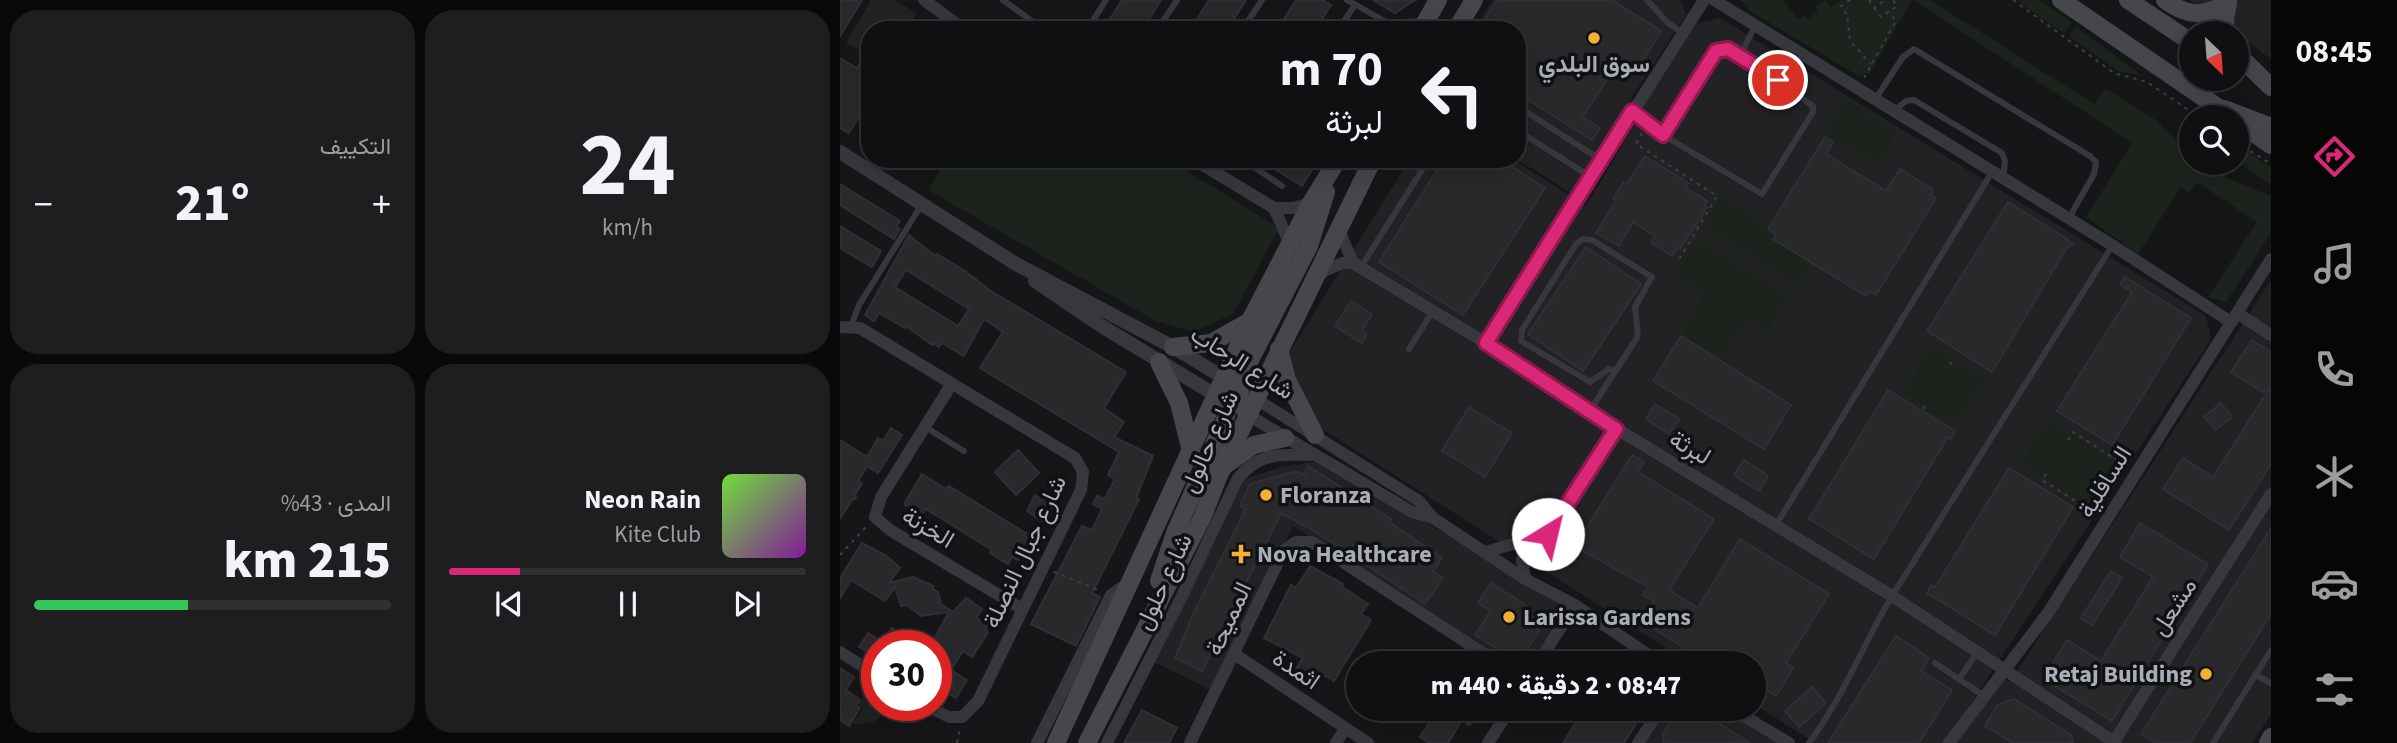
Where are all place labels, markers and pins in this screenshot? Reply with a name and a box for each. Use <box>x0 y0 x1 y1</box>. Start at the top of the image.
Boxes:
marker: سوق البلدي <box>1586 30 1602 46</box>
place label: سوق البلدي <box>1538 47 1650 84</box>
pin <box>1748 50 1808 110</box>
place label: Floranza <box>1280 478 1371 513</box>
marker: Floranza <box>1258 487 1274 503</box>
place label: Nova Healthcare <box>1257 537 1432 572</box>
marker: Nova Healthcare <box>1231 544 1251 564</box>
place label: Larissa Gardens <box>1523 600 1691 635</box>
marker: Larissa Gardens <box>1501 609 1517 625</box>
place label: Retaj Building <box>2044 657 2192 692</box>
marker: Retaj Building <box>2198 666 2214 682</box>

